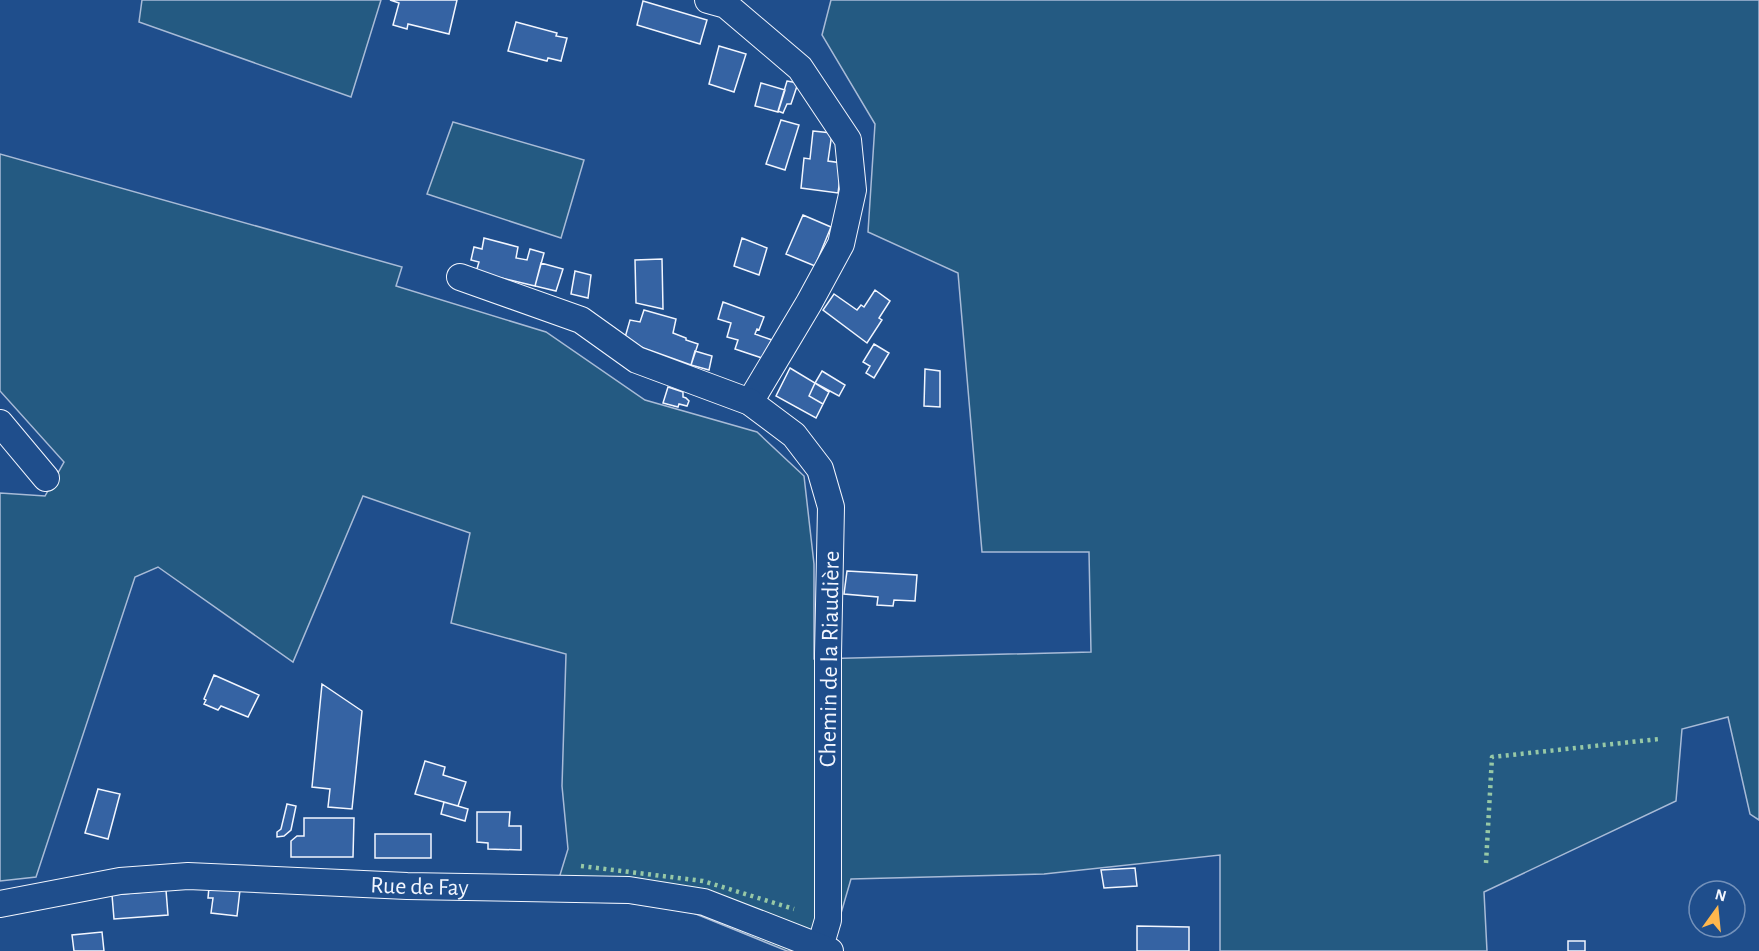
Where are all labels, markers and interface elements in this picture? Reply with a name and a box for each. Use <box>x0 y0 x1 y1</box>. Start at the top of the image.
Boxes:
street label: Chemin de la Riaudière <box>816 551 844 767</box>
street label: Rue de Fay <box>370 873 469 900</box>
north arrow <box>1687 879 1747 939</box>
text: N <box>1713 886 1728 905</box>

